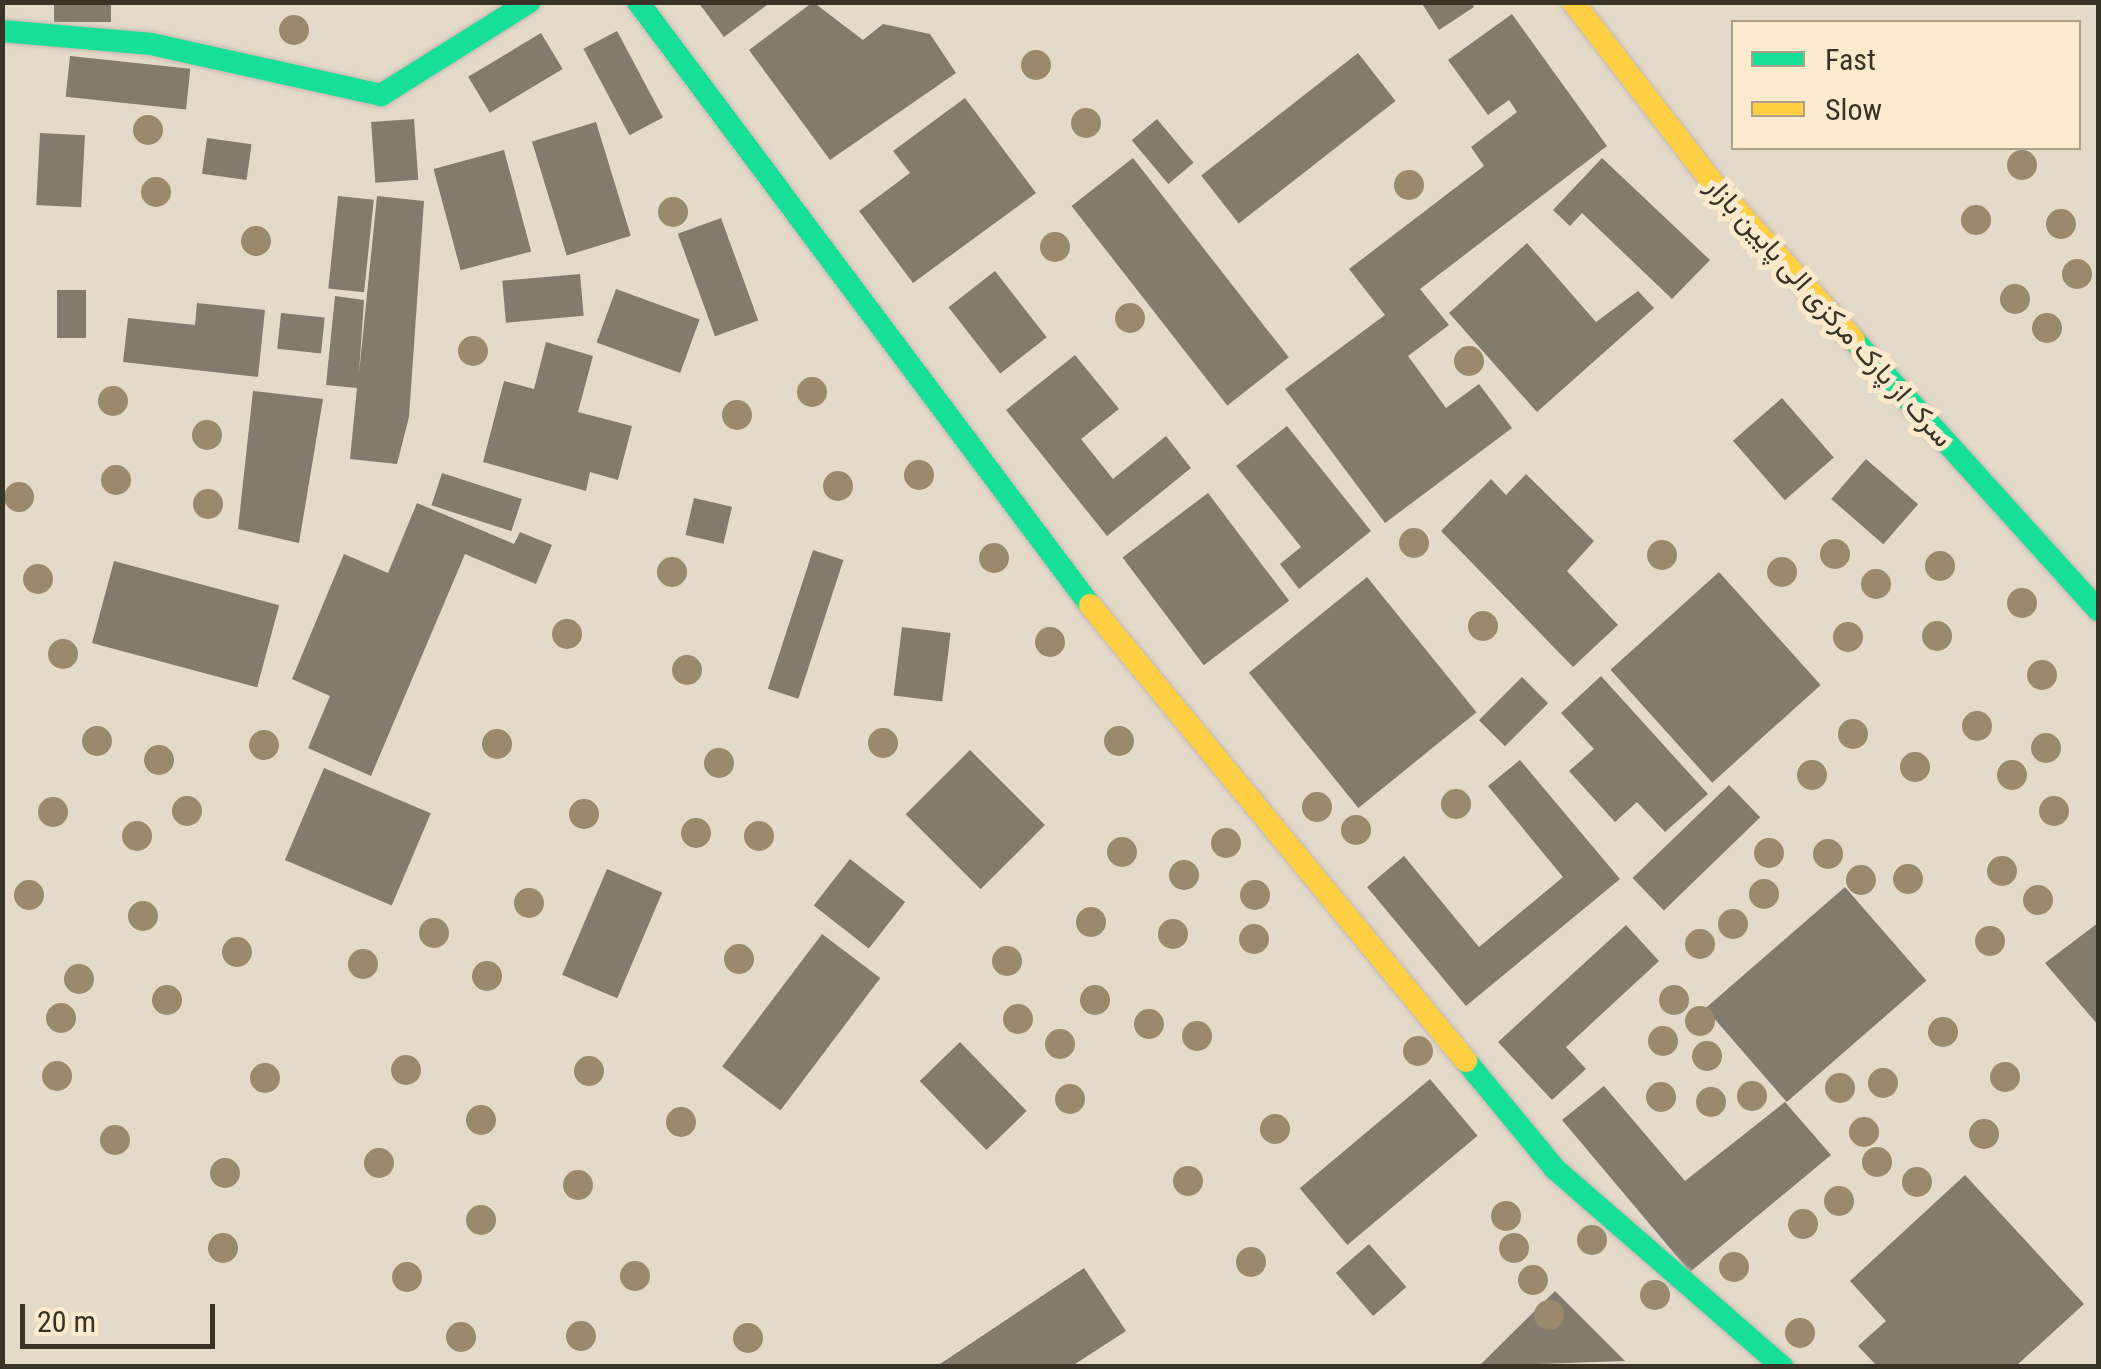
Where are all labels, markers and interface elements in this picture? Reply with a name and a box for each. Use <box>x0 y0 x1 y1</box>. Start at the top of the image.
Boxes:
legend <box>1731 20 2081 150</box>
text: Fast <box>1825 42 1876 77</box>
text: Slow <box>1825 92 1882 127</box>
street label: سرک از پارک مرکزی الی پایین بازار <box>1699 170 1959 454</box>
scale bar <box>25 1284 220 1346</box>
text: 20 m <box>37 1304 96 1339</box>

